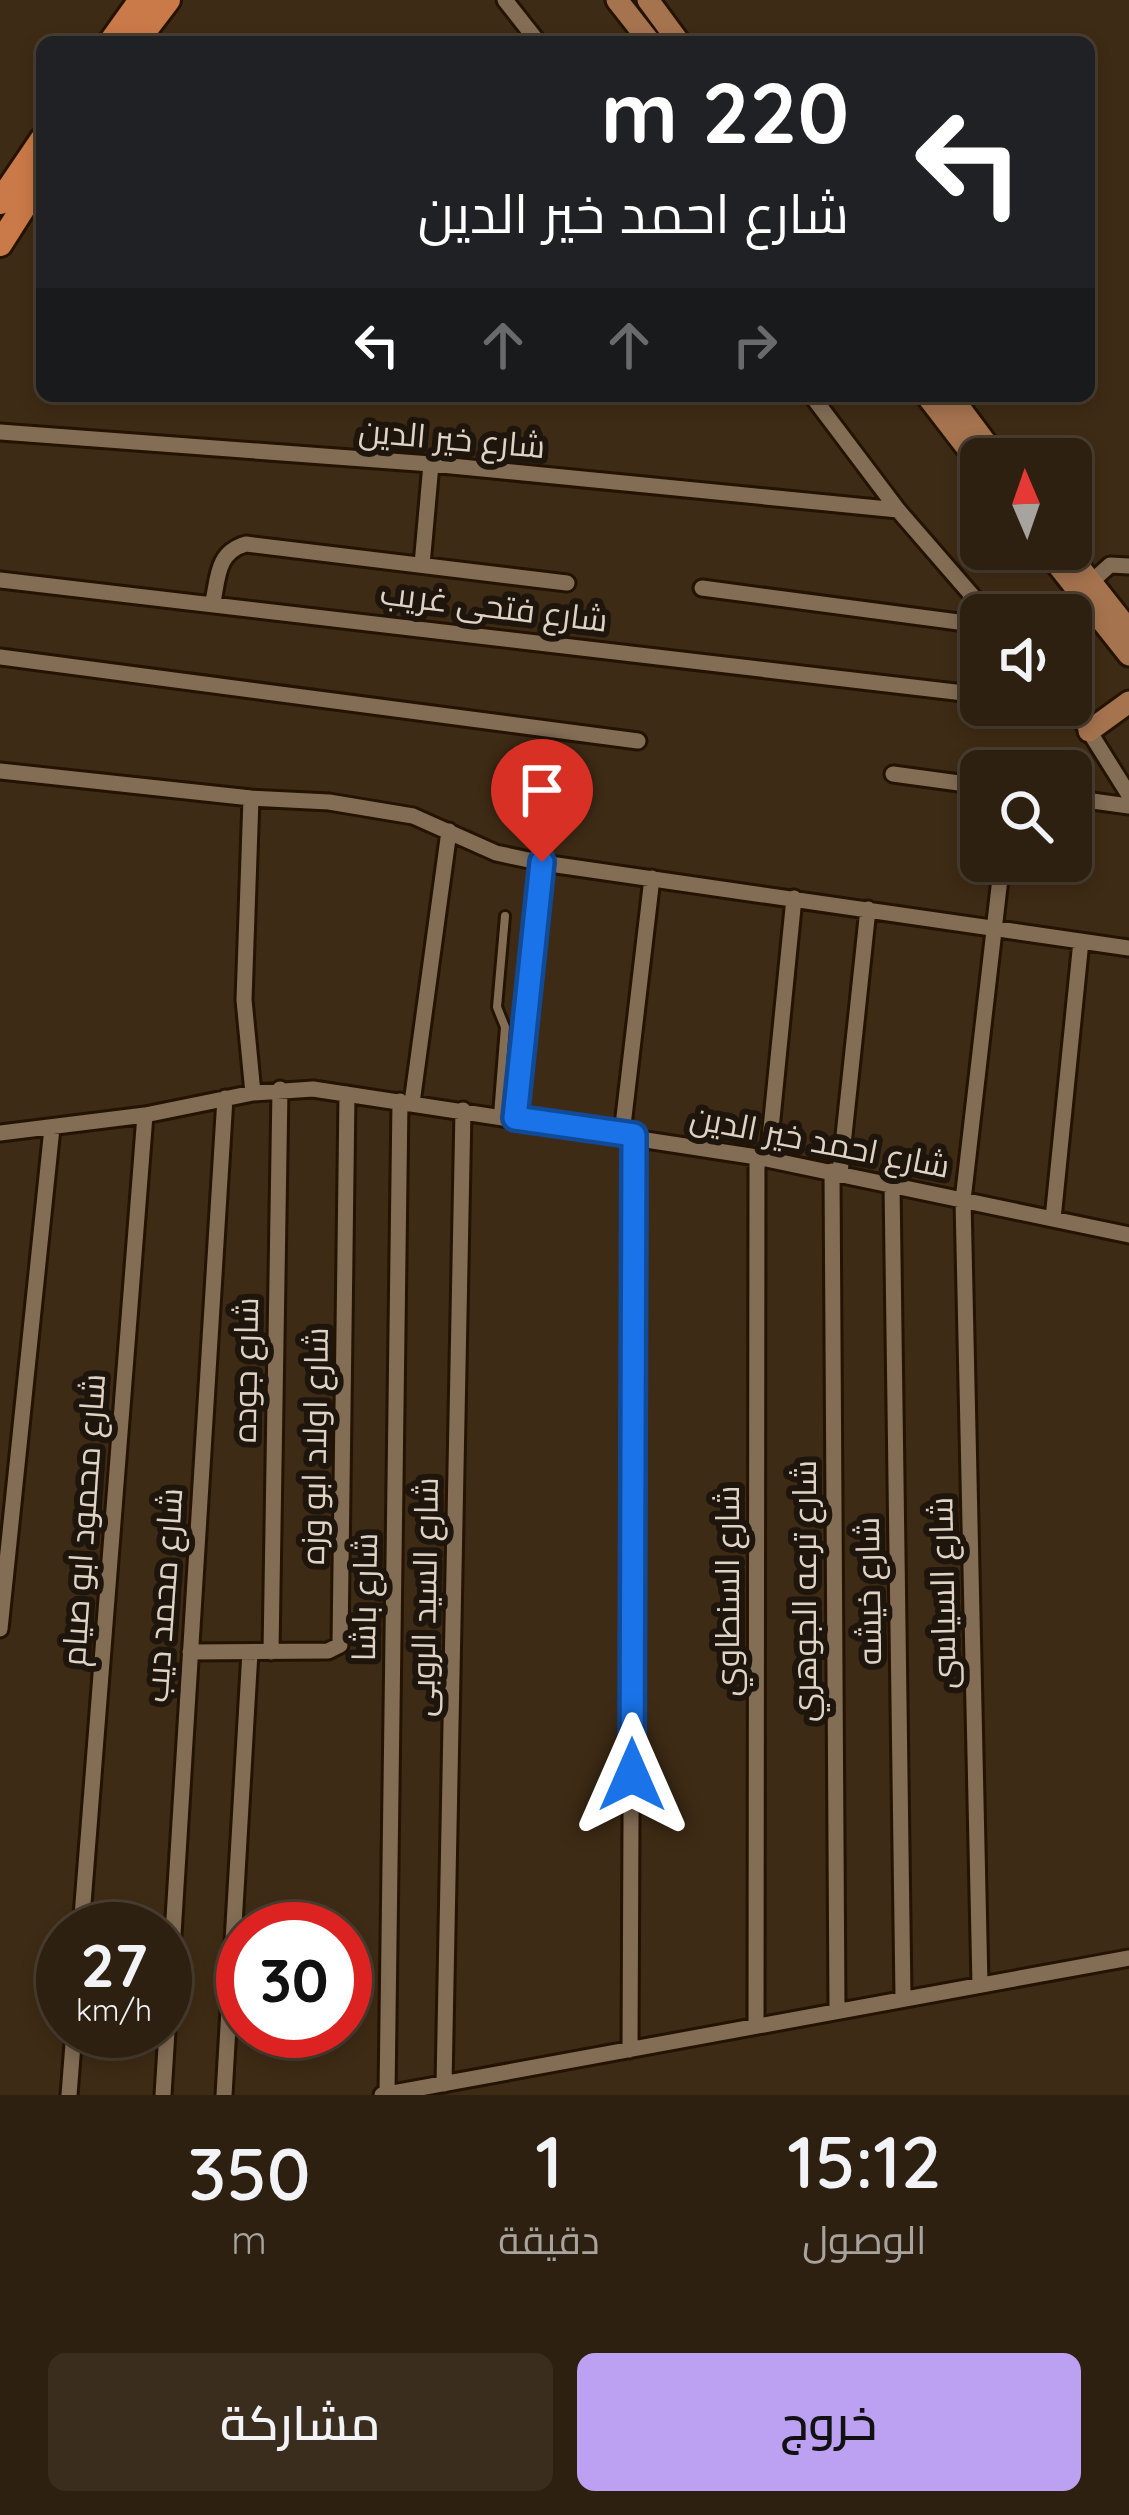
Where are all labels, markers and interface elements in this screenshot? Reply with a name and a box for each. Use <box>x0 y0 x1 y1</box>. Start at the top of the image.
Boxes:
text: 220 m <box>601 59 849 164</box>
icon: left <box>891 84 1047 240</box>
text: شارع احمد خير الدين <box>418 179 849 247</box>
icon: left <box>344 312 410 378</box>
icon: ahead <box>470 312 536 378</box>
icon: ahead <box>596 312 662 378</box>
icon: right <box>722 312 788 378</box>
street label: شارع خير الدين <box>357 409 547 469</box>
north arrow <box>960 438 1092 570</box>
map controls <box>960 438 1092 882</box>
street label: شارع فتحى غريب <box>378 571 610 643</box>
button: sound <box>960 594 1092 726</box>
pin <box>491 739 593 862</box>
button: search <box>960 750 1092 882</box>
icon: arrive <box>509 757 575 823</box>
street label: شارع احمد خير الدين <box>686 1095 953 1189</box>
street label: شارع جوده <box>223 1297 269 1443</box>
street label: شارع اولاد ابو وزه <box>291 1327 339 1565</box>
street label: شارع محمود ابو صيام <box>52 1372 116 1668</box>
street label: شارع ترعه الجوهري <box>783 1460 830 1722</box>
street label: شارع السيد الروبى <box>401 1477 449 1717</box>
street label: شارع محمد ديب <box>135 1486 193 1704</box>
street label: شارع السنطاوي <box>706 1486 753 1696</box>
street label: شارع السياسى <box>919 1497 967 1689</box>
street label: شارع خيشه <box>846 1516 892 1666</box>
street label: شارع باشا <box>342 1532 388 1662</box>
position arrow <box>569 1712 695 1838</box>
speed limit sign: 30 <box>216 1902 372 2058</box>
text: 27 <box>80 1927 148 2002</box>
text: km/h <box>76 1991 152 2029</box>
text: 1 <box>535 2116 563 2206</box>
text: 15:12 <box>787 2116 941 2206</box>
text: 350 <box>188 2128 311 2218</box>
text: m <box>231 2215 267 2264</box>
text: دقيقة <box>498 2215 600 2264</box>
text: الوصول <box>802 2215 926 2264</box>
button: مشاركة <box>48 2353 553 2491</box>
button: خروج <box>577 2353 1081 2491</box>

